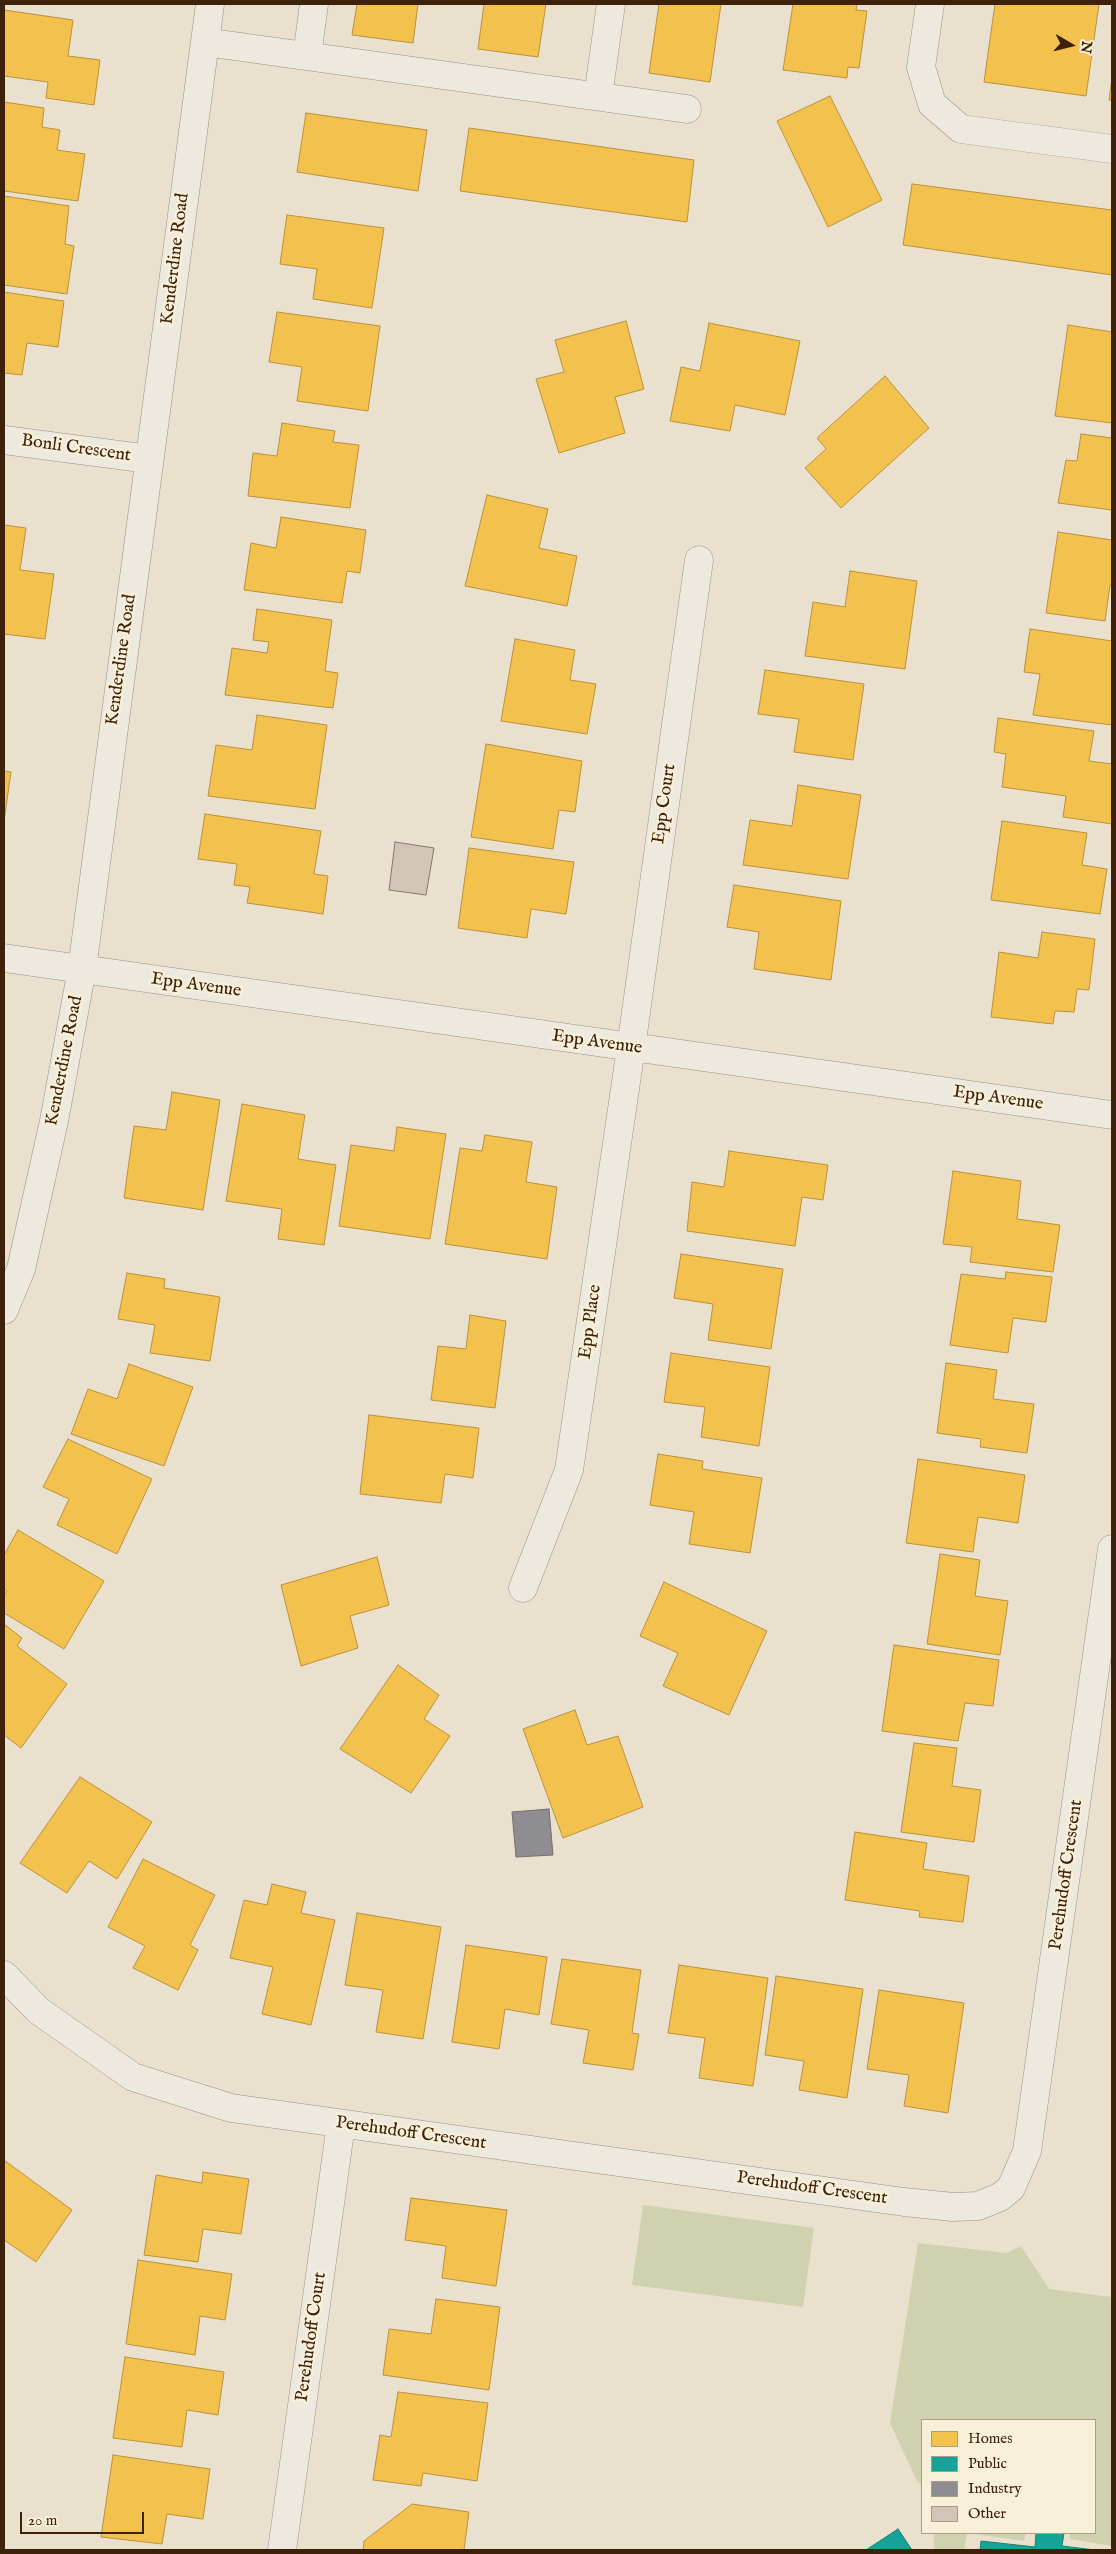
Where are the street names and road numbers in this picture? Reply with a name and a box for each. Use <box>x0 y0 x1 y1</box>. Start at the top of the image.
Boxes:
street label: Kenderdine Road <box>157 192 195 326</box>
street label: Bonli Crescent <box>20 431 132 467</box>
street label: Kenderdine Road <box>102 593 142 727</box>
street label: Epp Court <box>649 763 681 845</box>
street label: Epp Avenue <box>149 969 243 1003</box>
street label: Kenderdine Road <box>42 994 88 1128</box>
street label: Epp Avenue <box>550 1026 644 1060</box>
street label: Epp Avenue <box>951 1082 1045 1116</box>
street label: Epp Place <box>575 1283 607 1361</box>
street label: Perehudoff Crescent <box>1046 1798 1088 1952</box>
street label: Perehudoff Crescent <box>334 2113 488 2155</box>
street label: Perehudoff Crescent <box>735 2168 889 2210</box>
street label: Perehudoff Court <box>292 2271 332 2403</box>

